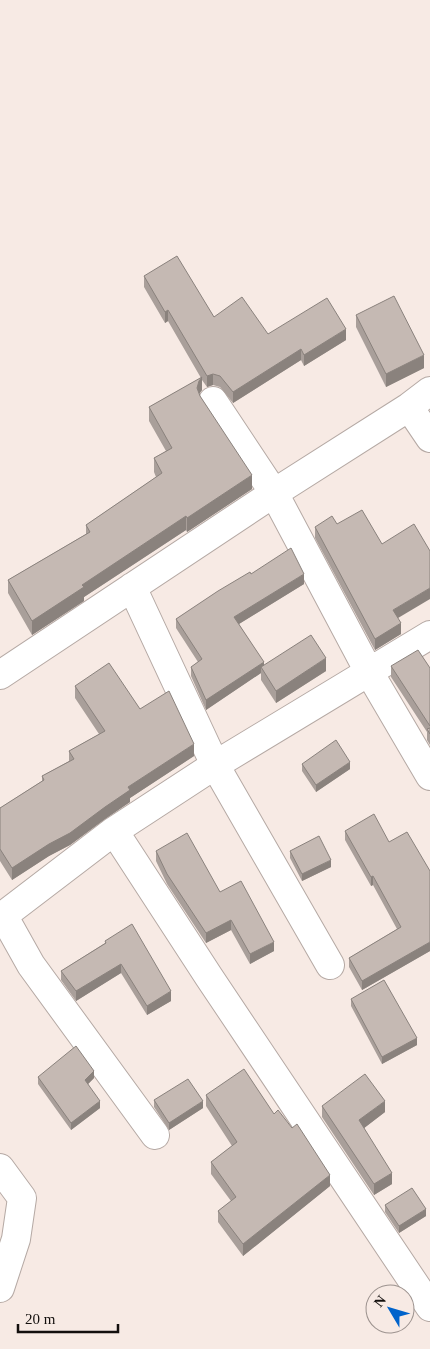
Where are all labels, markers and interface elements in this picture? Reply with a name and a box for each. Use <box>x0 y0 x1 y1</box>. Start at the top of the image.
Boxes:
north arrow <box>365 1284 415 1334</box>
text: N <box>371 1293 389 1310</box>
scale bar <box>18 1302 118 1334</box>
text: 20 m <box>25 1311 56 1327</box>

